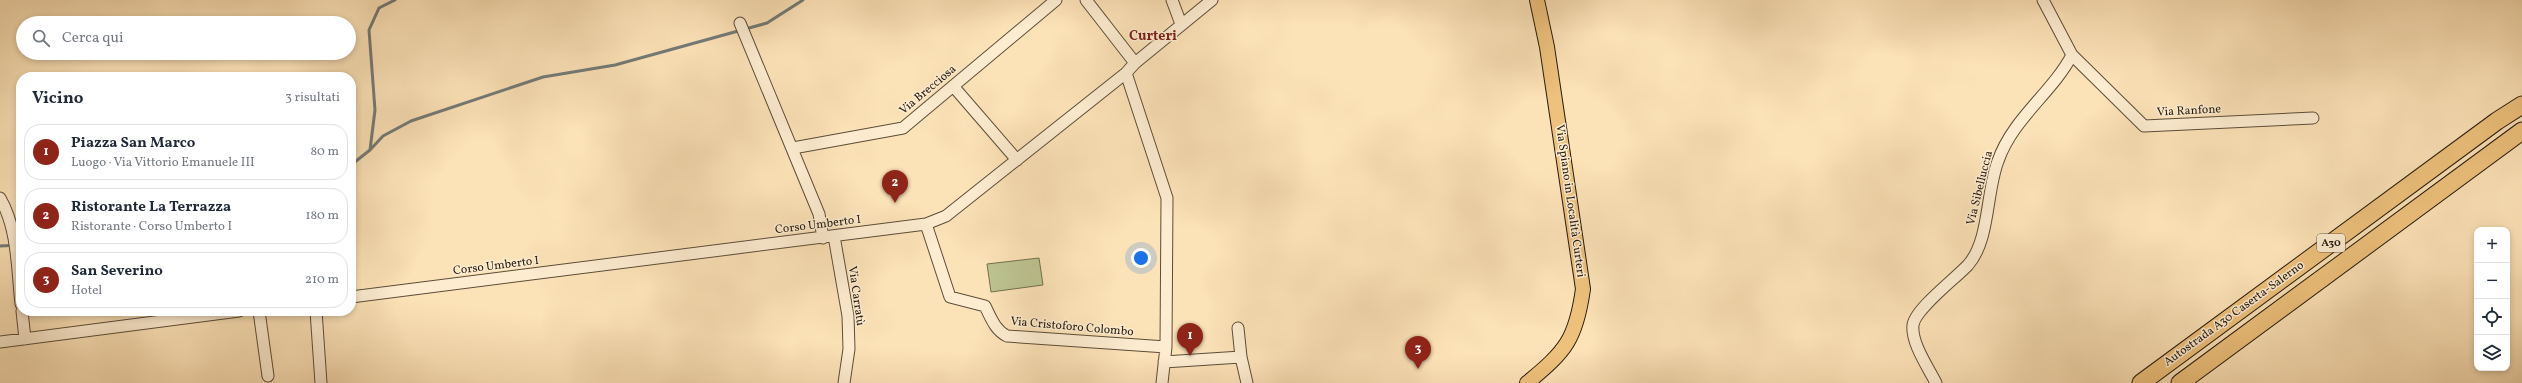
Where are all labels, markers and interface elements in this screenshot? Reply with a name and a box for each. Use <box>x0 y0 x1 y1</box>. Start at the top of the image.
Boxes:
search box <box>16 16 356 60</box>
icon: search <box>30 27 52 49</box>
district label: Curteri <box>1129 27 1177 46</box>
text: Cerca qui <box>62 28 124 49</box>
street label: Via Brecciosa <box>896 61 960 119</box>
text: Vicino <box>32 87 83 110</box>
text: 3 risultati <box>285 89 340 107</box>
street label: Via Ranfone <box>2156 101 2222 121</box>
street label: Via Spiano in Località Curteri <box>1551 124 1589 279</box>
text: Piazza San Marco <box>71 133 195 154</box>
text: 1 <box>43 143 49 161</box>
text: 80 m <box>310 143 339 161</box>
street label: Via Sibelluccia <box>1963 149 1997 227</box>
text: Luogo · Via Vittorio Emanuele III <box>71 154 255 172</box>
pin: 2 <box>882 170 908 203</box>
text: Ristorante La Terrazza <box>71 197 231 218</box>
text: 2 <box>43 207 49 225</box>
text: 180 m <box>305 207 339 225</box>
street label: Corso Umberto I <box>774 212 862 238</box>
text: Ristorante · Corso Umberto I <box>71 218 232 236</box>
map controls <box>2474 227 2510 371</box>
button: + <box>2474 227 2510 263</box>
road number: A30 <box>2317 234 2345 252</box>
your location <box>1131 248 1151 268</box>
street label: Corso Umberto I <box>452 253 540 279</box>
street label: Autostrada A30 Caserta-Salerno <box>2161 258 2307 370</box>
text: San Severino <box>71 261 163 282</box>
button: − <box>2474 263 2510 299</box>
street label: Via Carratù <box>844 265 868 327</box>
text: 3 <box>43 271 49 289</box>
text: 210 m <box>305 271 339 289</box>
text: Hotel <box>71 282 102 300</box>
button: locate <box>2474 299 2510 335</box>
street label: Via Cristoforo Colombo <box>1010 314 1134 340</box>
pin: 1 <box>1177 323 1203 356</box>
button: layers <box>2474 335 2510 371</box>
pin: 3 <box>1405 336 1431 369</box>

